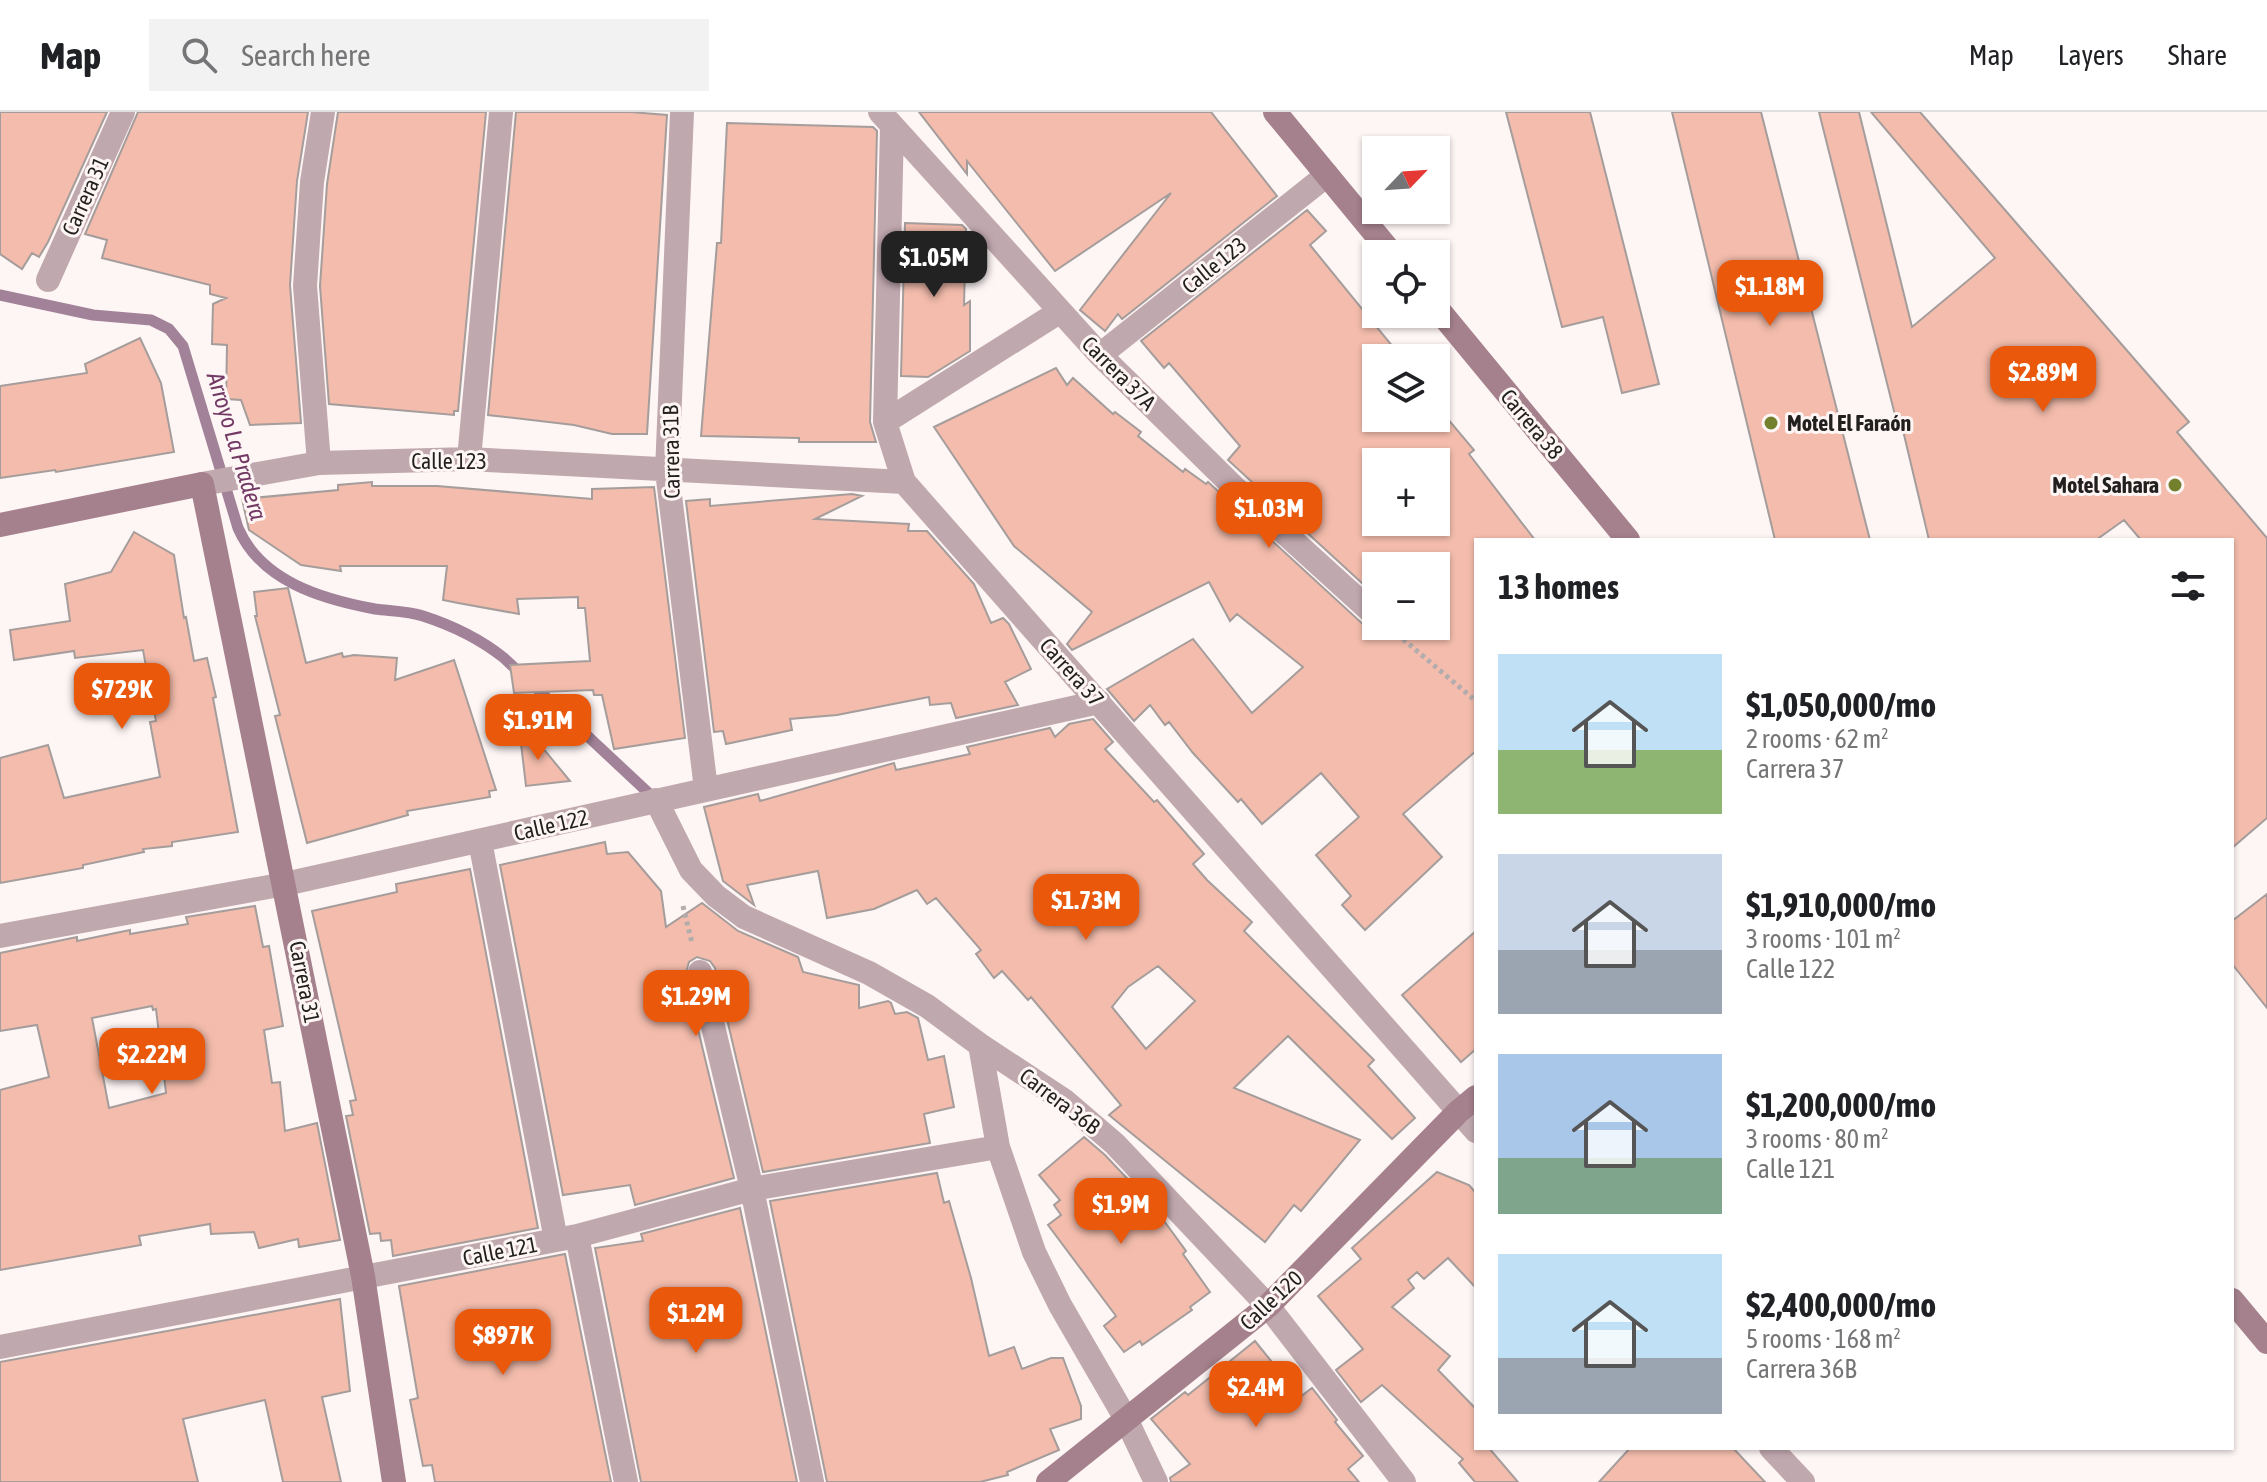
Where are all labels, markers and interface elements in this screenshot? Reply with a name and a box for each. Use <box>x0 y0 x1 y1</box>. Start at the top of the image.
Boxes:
search box <box>149 19 709 91</box>
icon: search <box>177 33 221 77</box>
text: Map <box>40 34 101 77</box>
text: Search here <box>241 38 371 72</box>
text: Map <box>1969 39 2014 71</box>
text: Layers <box>2058 39 2124 71</box>
text: Share <box>2168 39 2227 71</box>
north arrow <box>1362 136 1450 224</box>
map controls <box>1362 136 1450 640</box>
street label: Carrera 31 <box>56 153 114 239</box>
pin: $1.05M <box>869 231 999 299</box>
street label: Calle 123 <box>1176 231 1252 299</box>
button: locate <box>1362 240 1450 328</box>
text: $1.05M <box>899 242 969 272</box>
pin: $1.18M <box>1705 260 1835 328</box>
text: $1.18M <box>1735 271 1805 301</box>
street label: Carrera 37A <box>1077 331 1162 416</box>
button: layers <box>1362 344 1450 432</box>
pin: $2.89M <box>1978 346 2108 414</box>
text: $2.89M <box>2008 357 2078 387</box>
water label: Arroyo La Pradera <box>201 368 272 523</box>
street label: Carrera 38 <box>1495 384 1569 464</box>
street label: Carrera 31B <box>657 404 685 499</box>
place label: Motel El Faraón <box>1787 410 1911 436</box>
marker: Motel El Faraón <box>1762 414 1780 432</box>
street label: Calle 123 <box>411 448 487 474</box>
button: + <box>1362 448 1450 536</box>
place label: Motel Sahara <box>2052 472 2159 498</box>
marker: Motel Sahara <box>2166 476 2184 494</box>
pin: $1.03M <box>1204 482 1334 550</box>
text: $1.03M <box>1234 493 1304 523</box>
button: − <box>1362 552 1450 640</box>
icon: filters <box>2166 564 2210 608</box>
text: 13 homes <box>1498 567 1619 606</box>
street label: Carrera 37 <box>1035 632 1109 712</box>
pin: $729K <box>66 663 178 731</box>
text: $729K <box>92 674 152 704</box>
text: $1,050,000/mo <box>1746 685 1936 724</box>
icon: home <box>1562 686 1658 782</box>
pin: $1.91M <box>473 694 603 762</box>
text: $1.91M <box>503 705 573 735</box>
text: 2 rooms · 62 m² <box>1746 724 1888 754</box>
text: Carrera 37 <box>1746 754 1844 784</box>
street label: Calle 122 <box>511 804 591 846</box>
pin: $1.73M <box>1021 874 1151 942</box>
text: $1.73M <box>1051 885 1121 915</box>
text: $1,910,000/mo <box>1746 885 1936 924</box>
icon: home <box>1562 886 1658 982</box>
text: 3 rooms · 101 m² <box>1746 924 1901 954</box>
street label: Carrera 31 <box>284 939 326 1025</box>
text: Calle 122 <box>1746 954 1835 984</box>
pin: $1.29M <box>631 970 761 1038</box>
text: $1.29M <box>661 981 731 1011</box>
pin: $2.22M <box>87 1028 217 1096</box>
text: $2.22M <box>117 1039 187 1069</box>
street label: Carrera 36B <box>1015 1062 1106 1140</box>
text: $1,200,000/mo <box>1746 1085 1936 1124</box>
icon: home <box>1562 1086 1658 1182</box>
text: 3 rooms · 80 m² <box>1746 1124 1888 1154</box>
text: Calle 121 <box>1746 1154 1835 1184</box>
pin: $1.9M <box>1065 1178 1177 1246</box>
text: $1.9M <box>1092 1189 1150 1219</box>
street label: Calle 121 <box>460 1231 540 1271</box>
street label: Calle 120 <box>1234 1265 1308 1335</box>
text: $2,400,000/mo <box>1746 1285 1936 1324</box>
icon: home <box>1562 1286 1658 1382</box>
pin: $1.2M <box>640 1287 752 1355</box>
text: $1.2M <box>667 1298 725 1328</box>
pin: $897K <box>447 1309 559 1377</box>
text: $897K <box>473 1320 533 1350</box>
text: 5 rooms · 168 m² <box>1746 1324 1901 1354</box>
text: Carrera 36B <box>1746 1354 1857 1384</box>
pin: $2.4M <box>1200 1361 1312 1429</box>
text: $2.4M <box>1227 1372 1285 1402</box>

